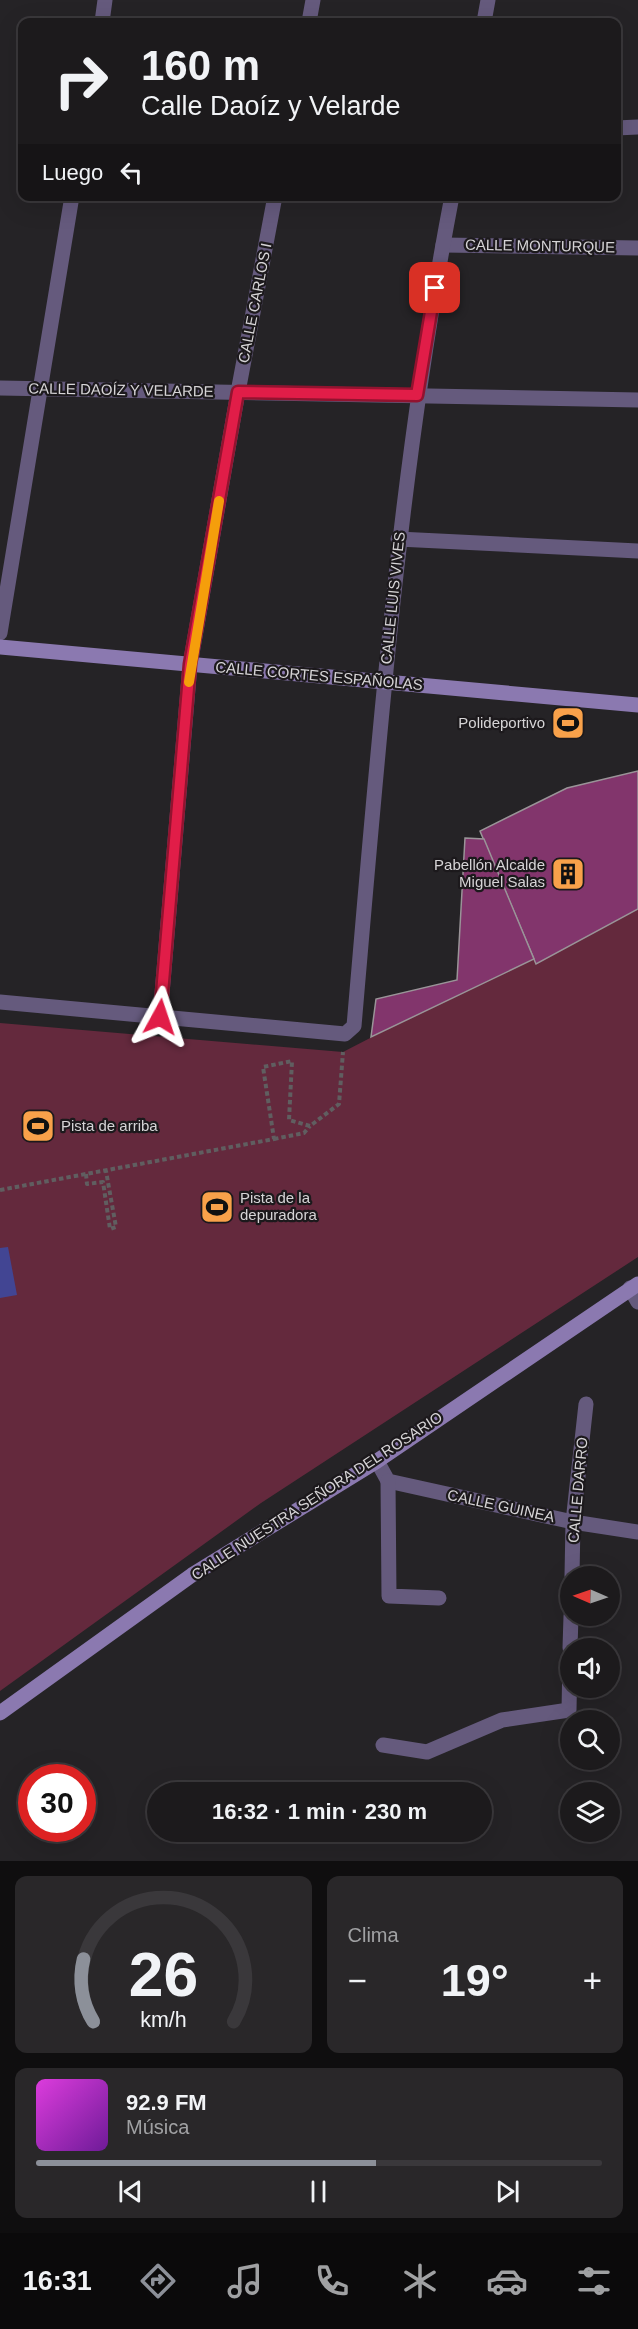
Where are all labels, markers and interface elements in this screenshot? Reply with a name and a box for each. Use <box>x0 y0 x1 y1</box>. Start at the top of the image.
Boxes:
icon: right <box>42 42 120 120</box>
text: 160 m <box>141 42 260 89</box>
text: Calle Daoíz y Velarde <box>141 91 401 121</box>
icon: left <box>115 156 148 189</box>
text: Luego <box>42 160 103 185</box>
street label: CALLE MONTURQUE <box>465 236 615 255</box>
street label: CALLE CARLOS I <box>235 242 274 364</box>
pin <box>409 262 460 313</box>
icon: arrive <box>418 271 451 304</box>
street label: CALLE DAOÍZ Y VELARDE <box>28 379 214 400</box>
street label: CALLE LUIS VIVES <box>377 531 408 665</box>
street label: CALLE CORTES ESPAÑOLAS <box>215 658 423 693</box>
sports icon: Polideportivo <box>550 705 586 741</box>
place label: Polideportivo <box>458 714 545 731</box>
place label: Pabellón Alcalde Miguel Salas <box>434 856 545 890</box>
building icon: Pabellón Alcalde Miguel Salas <box>550 856 586 892</box>
position arrow <box>128 985 192 1049</box>
sports icon: Pista de arriba <box>20 1108 56 1144</box>
place label: Pista de arriba <box>61 1117 158 1134</box>
sports icon: Pista de la depuradora <box>199 1189 235 1225</box>
place label: Pista de la depuradora <box>240 1189 317 1223</box>
street label: CALLE NUESTRA SEÑORA DEL ROSARIO <box>188 1408 445 1583</box>
street label: CALLE DARRO <box>564 1436 591 1543</box>
street label: CALLE GUINEA <box>446 1486 556 1525</box>
north arrow <box>560 1566 620 1626</box>
map controls <box>560 1566 620 1842</box>
button: sound <box>560 1638 620 1698</box>
button: search <box>560 1710 620 1770</box>
speed limit sign: 30 <box>18 1764 96 1842</box>
button: layers <box>560 1782 620 1842</box>
text: 16:32 · 1 min · 230 m <box>212 1799 427 1824</box>
text: Clima <box>348 1924 399 1946</box>
text: 26 <box>129 1940 198 2009</box>
text: 19° <box>441 1955 509 2006</box>
text: − <box>348 1962 367 1999</box>
text: + <box>583 1962 602 1999</box>
text: km/h <box>140 2008 186 2032</box>
text: 92.9 FM <box>126 2090 207 2115</box>
text: Música <box>126 2116 189 2138</box>
icon: previous <box>114 2175 147 2208</box>
icon: pause <box>302 2175 335 2208</box>
icon: next <box>491 2175 524 2208</box>
icon: directions <box>137 2260 179 2302</box>
icon: music <box>224 2260 266 2302</box>
icon: phone <box>311 2260 353 2302</box>
icon: climate <box>399 2260 441 2302</box>
icon: car <box>486 2260 528 2302</box>
icon: filters <box>573 2260 615 2302</box>
text: 16:31 <box>23 2266 92 2296</box>

